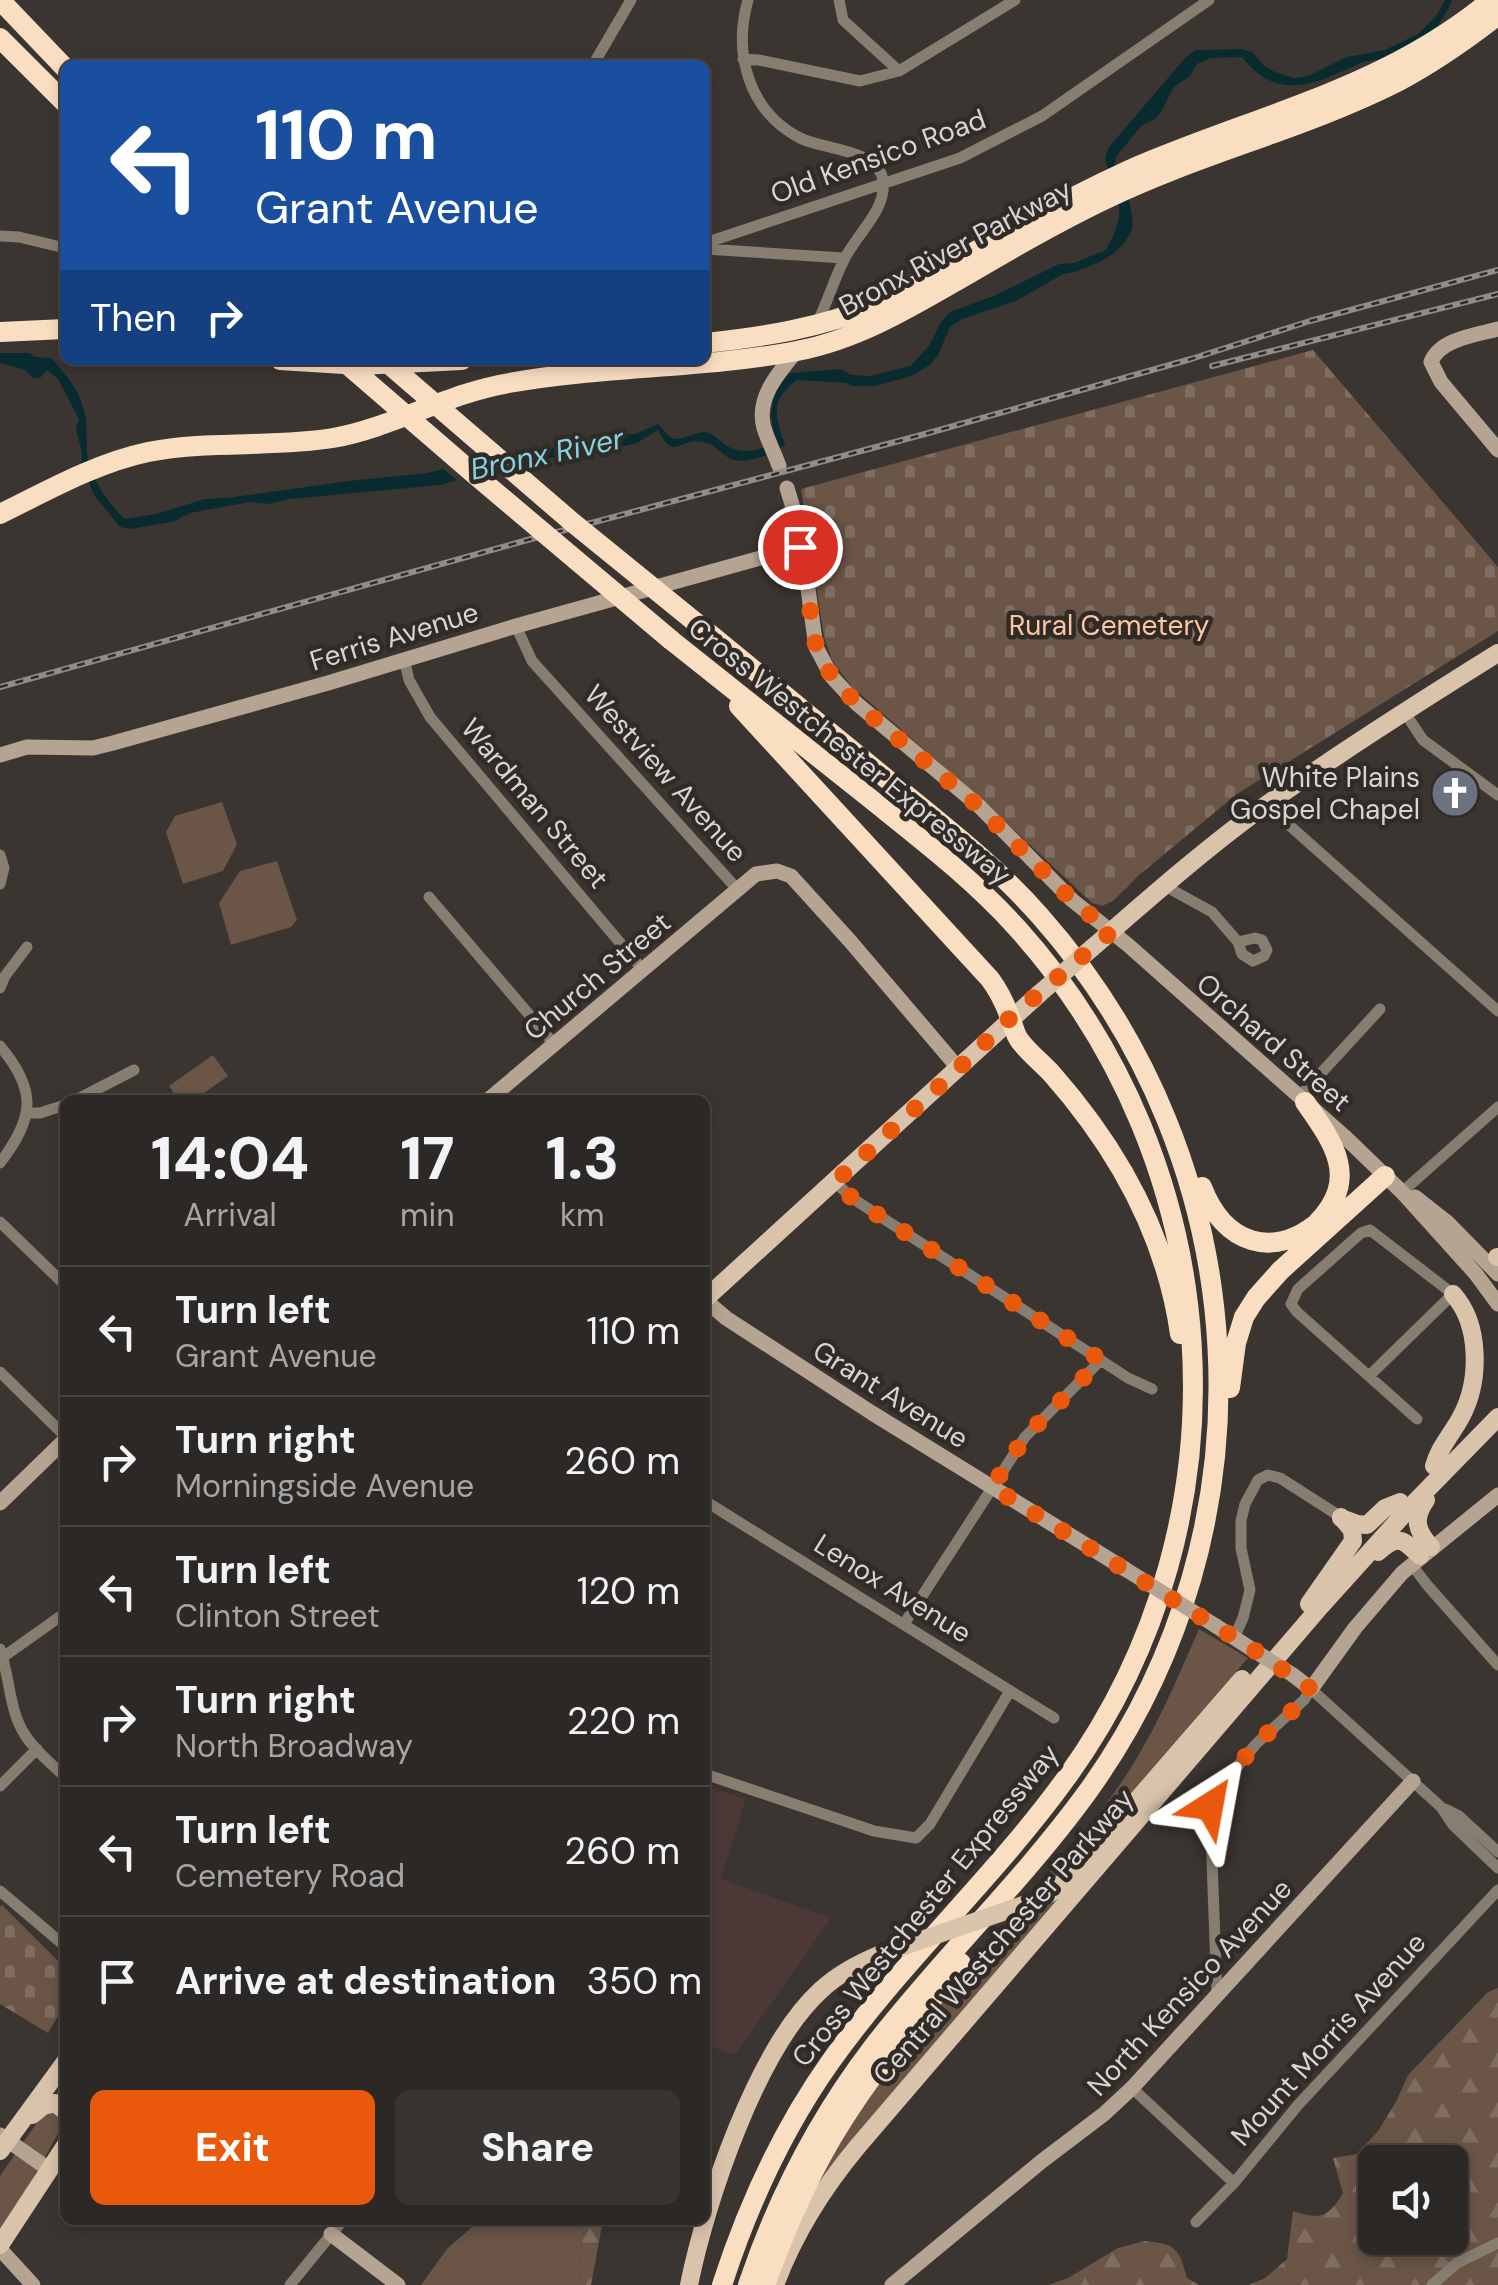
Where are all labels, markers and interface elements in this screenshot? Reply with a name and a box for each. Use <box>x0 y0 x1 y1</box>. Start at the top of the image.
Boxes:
text: 110 m <box>255 90 438 181</box>
icon: left <box>90 100 220 230</box>
street label: Old Kensico Road <box>765 100 991 213</box>
street label: Bronx River Parkway <box>832 170 1078 324</box>
text: Grant Avenue <box>255 178 539 237</box>
icon: right <box>197 290 252 345</box>
text: Then <box>90 293 177 343</box>
water label: Bronx River <box>467 418 628 489</box>
pin <box>758 505 843 590</box>
icon: arrive <box>773 520 828 575</box>
street label: Ferris Avenue <box>305 593 483 680</box>
park label: Rural Cemetery <box>1009 607 1209 644</box>
street label: Cross Westchester Expressway <box>681 610 1019 893</box>
street label: Westview Avenue <box>576 677 755 870</box>
street label: Wardman Street <box>453 710 617 896</box>
place label: White Plains Gospel Chapel <box>1230 759 1420 828</box>
church icon: White Plains Gospel Chapel <box>1429 767 1481 819</box>
street label: Church Street <box>516 904 679 1049</box>
street label: Orchard Street <box>1189 965 1359 1120</box>
text: 14:04 <box>151 1119 309 1198</box>
text: 17 <box>400 1119 455 1198</box>
text: 1.3 <box>545 1119 619 1198</box>
text: Arrival <box>183 1194 277 1236</box>
text: min <box>400 1194 455 1236</box>
text: km <box>560 1194 605 1236</box>
text: Turn left <box>175 1285 331 1335</box>
icon: left <box>90 1304 145 1359</box>
text: 110 m <box>586 1306 680 1356</box>
street label: Grant Avenue <box>806 1332 975 1457</box>
text: Grant Avenue <box>175 1335 377 1377</box>
text: Turn right <box>175 1415 356 1465</box>
icon: right <box>90 1434 145 1489</box>
text: 260 m <box>564 1436 680 1486</box>
text: Morningside Avenue <box>175 1465 474 1507</box>
street label: Lenox Avenue <box>807 1525 978 1651</box>
text: Turn left <box>175 1545 331 1595</box>
icon: left <box>90 1564 145 1619</box>
text: 120 m <box>577 1566 680 1616</box>
text: Clinton Street <box>175 1595 380 1637</box>
text: Turn right <box>175 1675 356 1725</box>
icon: right <box>90 1694 145 1749</box>
text: 220 m <box>567 1696 680 1746</box>
text: North Broadway <box>175 1725 413 1767</box>
street label: Cross Westchester Expressway <box>784 1736 1067 2074</box>
position arrow <box>1158 1754 1262 1858</box>
street label: Central Westchester Parkway <box>865 1781 1142 2092</box>
text: Turn left <box>175 1805 331 1855</box>
icon: left <box>90 1824 145 1879</box>
text: 260 m <box>564 1826 680 1876</box>
text: Cemetery Road <box>175 1855 405 1897</box>
street label: North Kensico Avenue <box>1079 1871 1300 2104</box>
street label: Mount Morris Avenue <box>1223 1925 1434 2154</box>
icon: arrive <box>90 1954 145 2009</box>
text: Arrive at destination <box>175 1956 557 2006</box>
text: 350 m <box>587 1956 702 2006</box>
button: Exit <box>90 2090 375 2205</box>
button: Share <box>395 2090 680 2205</box>
map controls <box>1358 2145 1468 2255</box>
button: sound <box>1358 2145 1468 2255</box>

